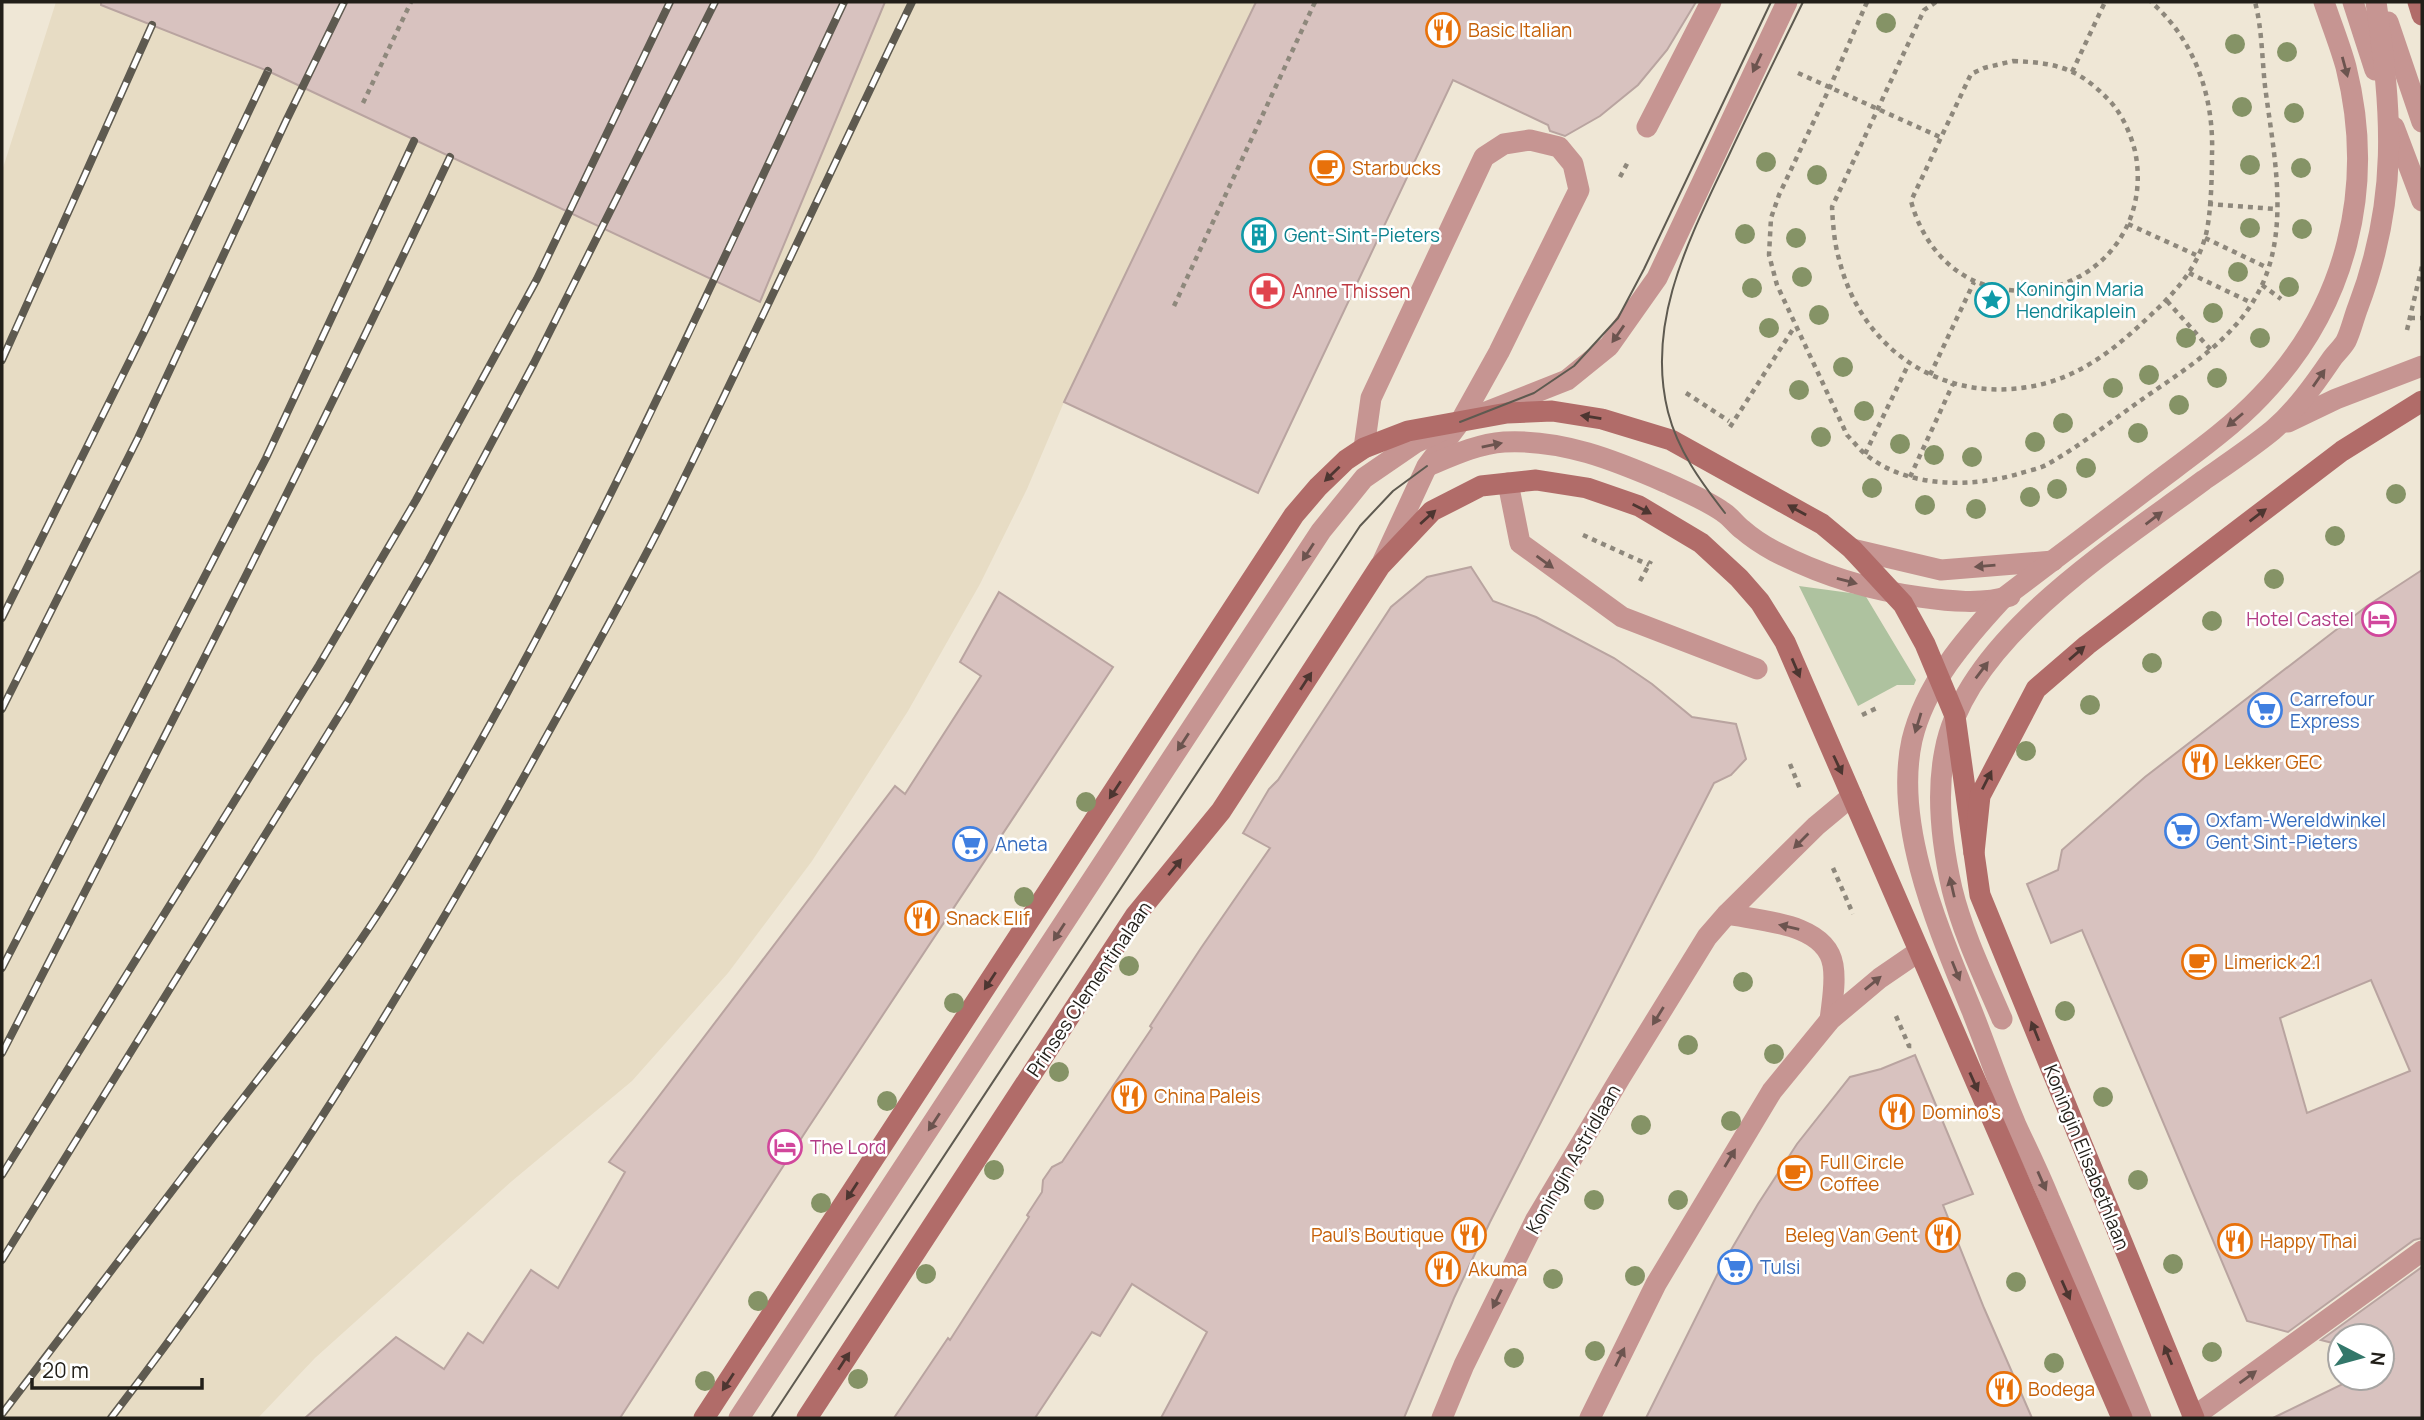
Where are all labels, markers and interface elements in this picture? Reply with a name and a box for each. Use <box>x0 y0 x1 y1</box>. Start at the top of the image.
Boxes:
restaurant icon: Basic Italian <box>1424 11 1462 49</box>
place label: Basic Italian <box>1468 17 1572 43</box>
one-way arrow <box>1751 53 1763 73</box>
one-way arrow <box>2340 56 2351 78</box>
cafe icon: Starbucks <box>1308 149 1346 187</box>
place label: Starbucks <box>1352 155 1441 181</box>
building icon: Gent-Sint-Pieters <box>1240 216 1278 254</box>
place label: Gent-Sint-Pieters <box>1284 222 1440 248</box>
pharmacy icon: Anne Thissen <box>1248 272 1286 310</box>
place label: Koningin Maria Hendrikaplein <box>2016 276 2144 324</box>
place label: Anne Thissen <box>1292 278 1411 304</box>
place icon: Koningin Maria Hendrikaplein <box>1973 281 2011 319</box>
one-way arrow <box>1611 325 1625 343</box>
one-way arrow <box>2312 368 2325 388</box>
one-way arrow <box>1580 411 1602 422</box>
one-way arrow <box>2227 412 2244 427</box>
one-way arrow <box>1481 439 1503 450</box>
one-way arrow <box>1323 465 1340 482</box>
one-way arrow <box>1632 503 1652 514</box>
one-way arrow <box>1787 504 1806 516</box>
one-way arrow <box>2249 508 2267 522</box>
one-way arrow <box>1419 509 1437 525</box>
one-way arrow <box>2144 511 2162 526</box>
one-way arrow <box>1302 542 1315 561</box>
one-way arrow <box>1536 554 1554 568</box>
one-way arrow <box>1974 560 1996 571</box>
one-way arrow <box>1836 576 1858 587</box>
hotel icon: Hotel Castel <box>2360 600 2398 638</box>
place label: Hotel Castel <box>2246 606 2354 632</box>
one-way arrow <box>2069 646 2086 661</box>
one-way arrow <box>1790 658 1801 679</box>
one-way arrow <box>1975 660 1989 679</box>
one-way arrow <box>1299 671 1312 691</box>
place label: Carrefour Express <box>2290 686 2375 734</box>
supermarket icon: Carrefour Express <box>2246 691 2284 729</box>
one-way arrow <box>1912 713 1922 734</box>
one-way arrow <box>1177 732 1190 752</box>
restaurant icon: Lekker GEC <box>2181 743 2219 781</box>
place label: Lekker GEC <box>2224 749 2323 775</box>
one-way arrow <box>1832 755 1844 775</box>
one-way arrow <box>1981 770 1993 790</box>
one-way arrow <box>1109 781 1122 800</box>
place label: Oxfam-Wereldwinkel Gent Sint-Pieters <box>2206 807 2386 855</box>
supermarket icon: Oxfam-Wereldwinkel Gent Sint-Pieters <box>2163 812 2201 850</box>
supermarket icon: Aneta <box>951 825 989 863</box>
place label: Aneta <box>995 831 1048 857</box>
one-way arrow <box>1793 833 1809 849</box>
one-way arrow <box>1167 859 1182 876</box>
one-way arrow <box>1947 876 1958 898</box>
street label: Prinses Clementinalaan <box>1020 896 1158 1082</box>
restaurant icon: Snack Elif <box>903 899 941 937</box>
place label: Snack Elif <box>946 905 1030 931</box>
one-way arrow <box>1778 921 1800 932</box>
one-way arrow <box>1052 923 1065 942</box>
cafe icon: Limerick 2.1 <box>2180 943 2218 981</box>
place label: Limerick 2.1 <box>2224 949 2321 975</box>
one-way arrow <box>1950 961 1961 982</box>
one-way arrow <box>984 971 997 990</box>
one-way arrow <box>1864 977 1882 991</box>
one-way arrow <box>1651 1007 1664 1026</box>
one-way arrow <box>2030 1021 2041 1042</box>
street label: Koningin Elisabethlaan <box>2038 1060 2136 1254</box>
one-way arrow <box>1969 1071 1980 1092</box>
restaurant icon: China Paleis <box>1110 1077 1148 1115</box>
street label: Koningin Astridlaan <box>1520 1080 1626 1238</box>
place label: China Paleis <box>1154 1083 1261 1109</box>
restaurant icon: Domino's <box>1878 1093 1916 1131</box>
place label: Domino's <box>1922 1099 2001 1125</box>
one-way arrow <box>927 1113 940 1132</box>
hotel icon: The Lord <box>766 1128 804 1166</box>
place label: The Lord <box>810 1134 886 1160</box>
one-way arrow <box>1724 1149 1736 1168</box>
place label: Full Circle Coffee <box>1820 1149 1904 1197</box>
cafe icon: Full Circle Coffee <box>1776 1154 1814 1192</box>
one-way arrow <box>2037 1171 2048 1192</box>
one-way arrow <box>846 1182 859 1201</box>
restaurant icon: Paul's Boutique <box>1450 1216 1488 1254</box>
restaurant icon: Beleg Van Gent <box>1924 1216 1962 1254</box>
place label: Paul's Boutique <box>1311 1222 1444 1248</box>
place label: Beleg Van Gent <box>1785 1222 1918 1248</box>
restaurant icon: Happy Thai <box>2216 1222 2254 1260</box>
place label: Happy Thai <box>2260 1228 2357 1254</box>
supermarket icon: Tulsi <box>1716 1248 1754 1286</box>
restaurant icon: Akuma <box>1424 1250 1462 1288</box>
place label: Tulsi <box>1760 1254 1801 1280</box>
place label: Akuma <box>1468 1256 1527 1282</box>
one-way arrow <box>2060 1280 2072 1300</box>
one-way arrow <box>1491 1289 1502 1309</box>
north arrow <box>2326 1322 2396 1392</box>
one-way arrow <box>2162 1345 2174 1365</box>
scale bar <box>32 1346 201 1390</box>
one-way arrow <box>1614 1347 1626 1367</box>
text: N <box>2364 1351 2392 1367</box>
one-way arrow <box>837 1352 851 1370</box>
text: 20 m <box>42 1356 89 1384</box>
restaurant icon: Bodega <box>1985 1370 2023 1408</box>
one-way arrow <box>2239 1370 2257 1384</box>
one-way arrow <box>721 1373 735 1391</box>
place label: Bodega <box>2028 1376 2095 1402</box>

